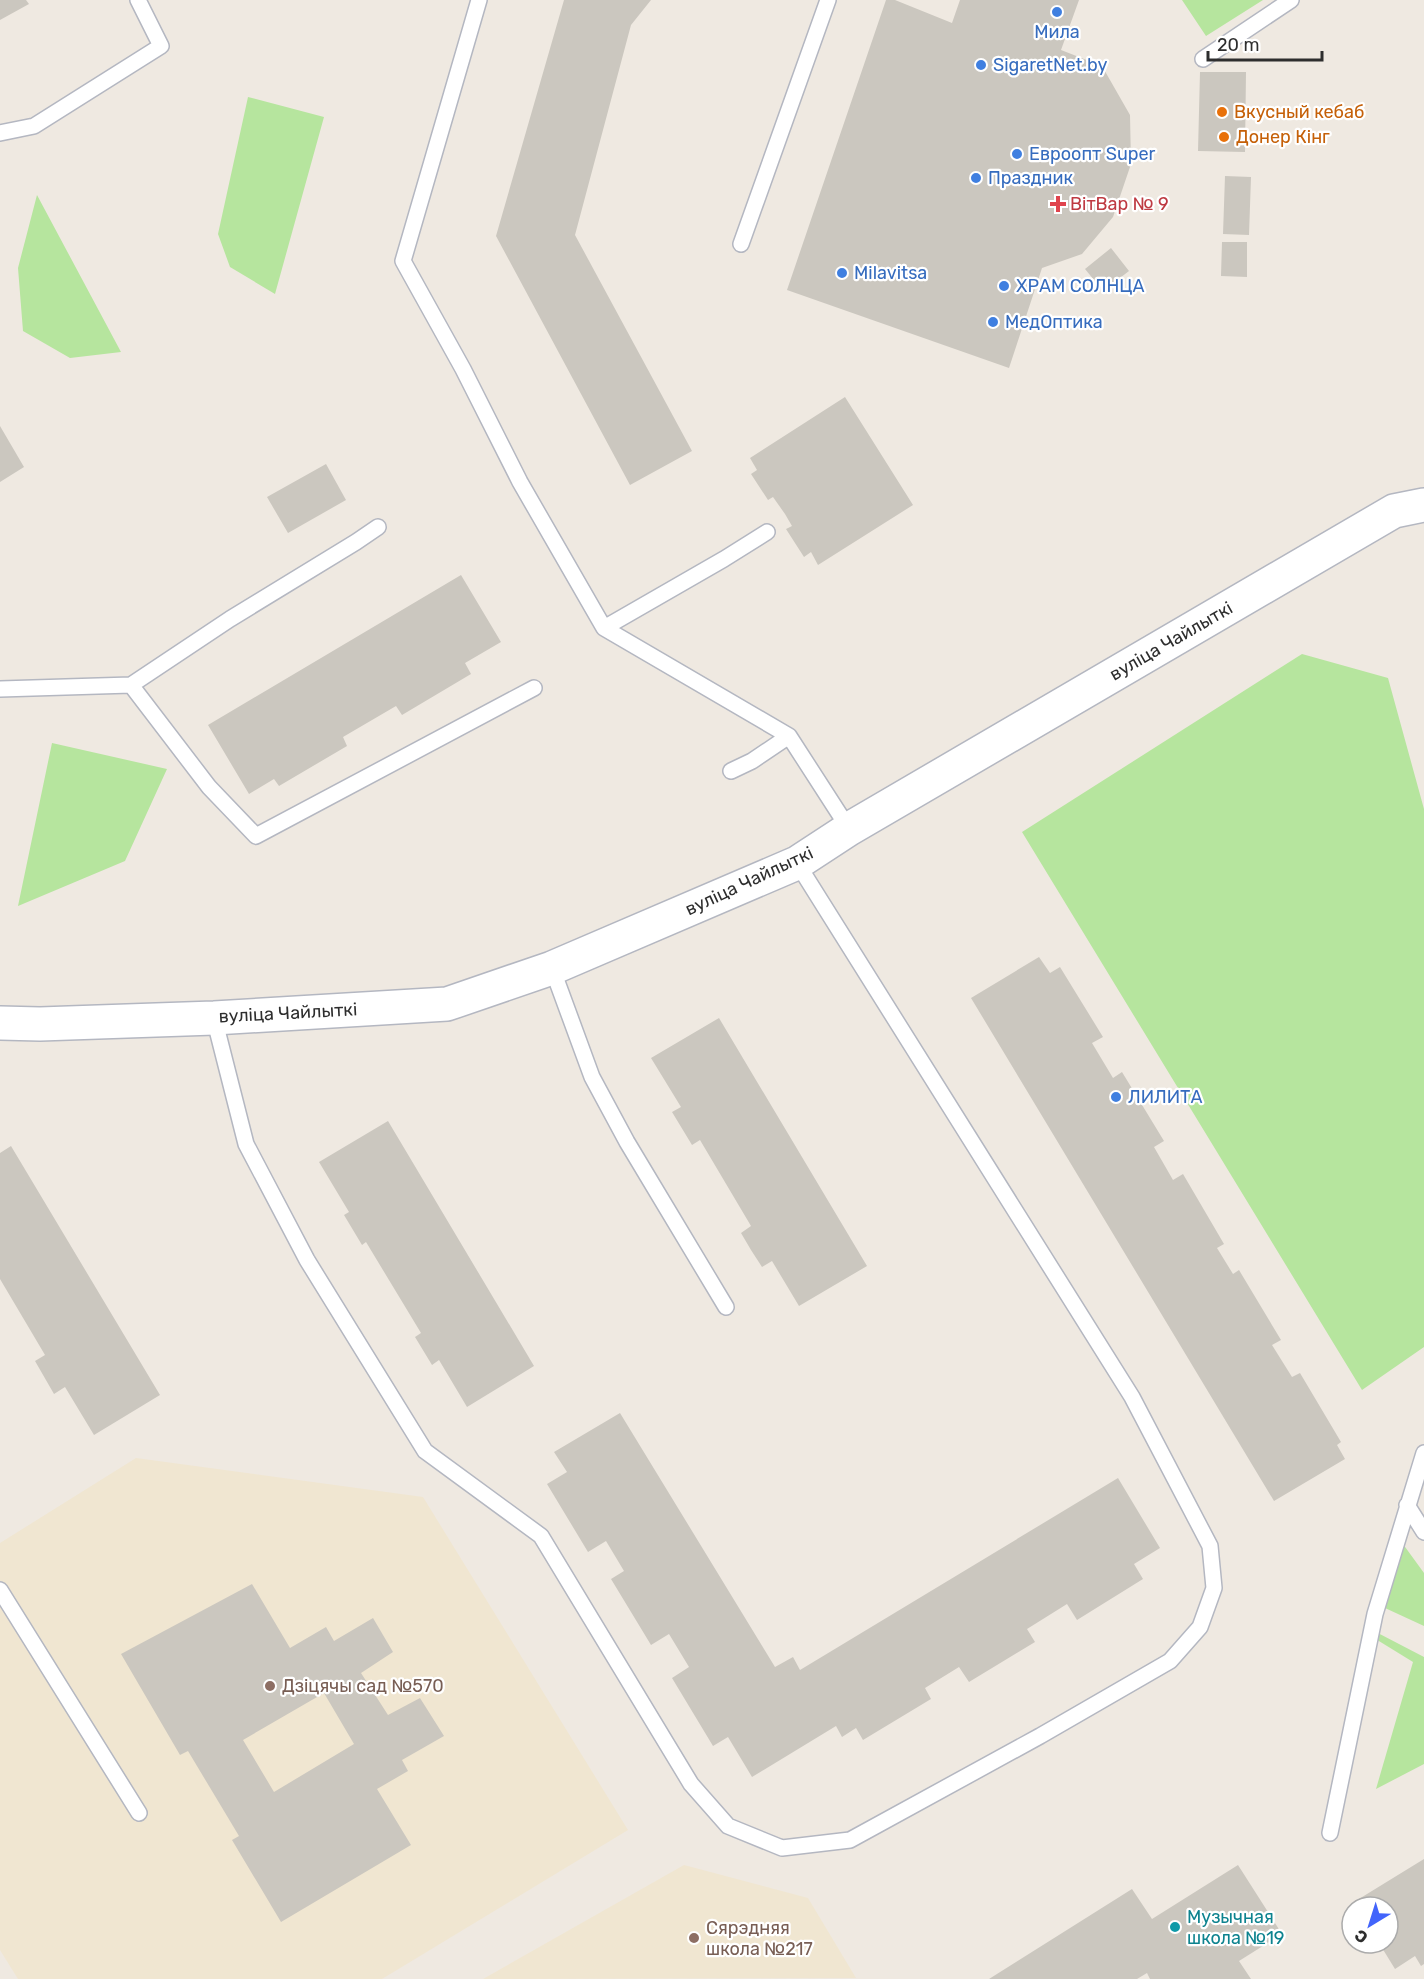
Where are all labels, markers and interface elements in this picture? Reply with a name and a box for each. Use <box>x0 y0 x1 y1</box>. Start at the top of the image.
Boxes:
marker: Мила <box>1050 5 1064 19</box>
place label: Мила <box>1034 21 1080 43</box>
scale bar <box>1208 24 1322 62</box>
text: 20 m <box>1217 34 1259 56</box>
place label: SigaretNet.by <box>993 54 1107 76</box>
marker: SigaretNet.by <box>974 58 988 72</box>
place label: Вкусный кебаб <box>1234 101 1364 123</box>
marker: Вкусный кебаб <box>1215 105 1229 119</box>
place label: Донер Кінг <box>1236 126 1330 148</box>
marker: Донер Кінг <box>1217 130 1231 144</box>
place label: Евроопт Super <box>1029 143 1156 165</box>
marker: Евроопт Super <box>1010 147 1024 161</box>
place label: Праздник <box>988 167 1073 189</box>
marker: Праздник <box>969 171 983 185</box>
place label: ВітВар № 9 <box>1070 193 1169 215</box>
marker: ВітВар № 9 <box>1051 197 1065 211</box>
place label: Milavitsa <box>854 262 927 284</box>
marker: Milavitsa <box>835 266 849 280</box>
place label: ХРАМ СОЛНЦА <box>1016 275 1145 297</box>
marker: ХРАМ СОЛНЦА <box>997 279 1011 293</box>
place label: МедОптика <box>1005 311 1103 333</box>
marker: МедОптика <box>986 315 1000 329</box>
street label: вуліца Чайлыткі <box>1105 597 1237 685</box>
street label: вуліца Чайлыткі <box>681 842 817 920</box>
street label: вуліца Чайлыткі <box>218 998 358 1028</box>
place label: ЛИЛИТА <box>1128 1086 1203 1108</box>
marker: ЛИЛИТА <box>1109 1090 1123 1104</box>
place label: Дзіцячы сад №570 <box>282 1675 444 1697</box>
marker: Дзіцячы сад №570 <box>263 1679 277 1693</box>
north arrow <box>1340 1895 1400 1955</box>
place label: Музычная школа №19 <box>1187 1906 1285 1949</box>
place label: Сярэдняя школа №217 <box>706 1917 813 1960</box>
marker: Музычная школа №19 <box>1168 1920 1182 1934</box>
text: С <box>1351 1925 1371 1947</box>
marker: Сярэдняя школа №217 <box>687 1931 701 1945</box>

